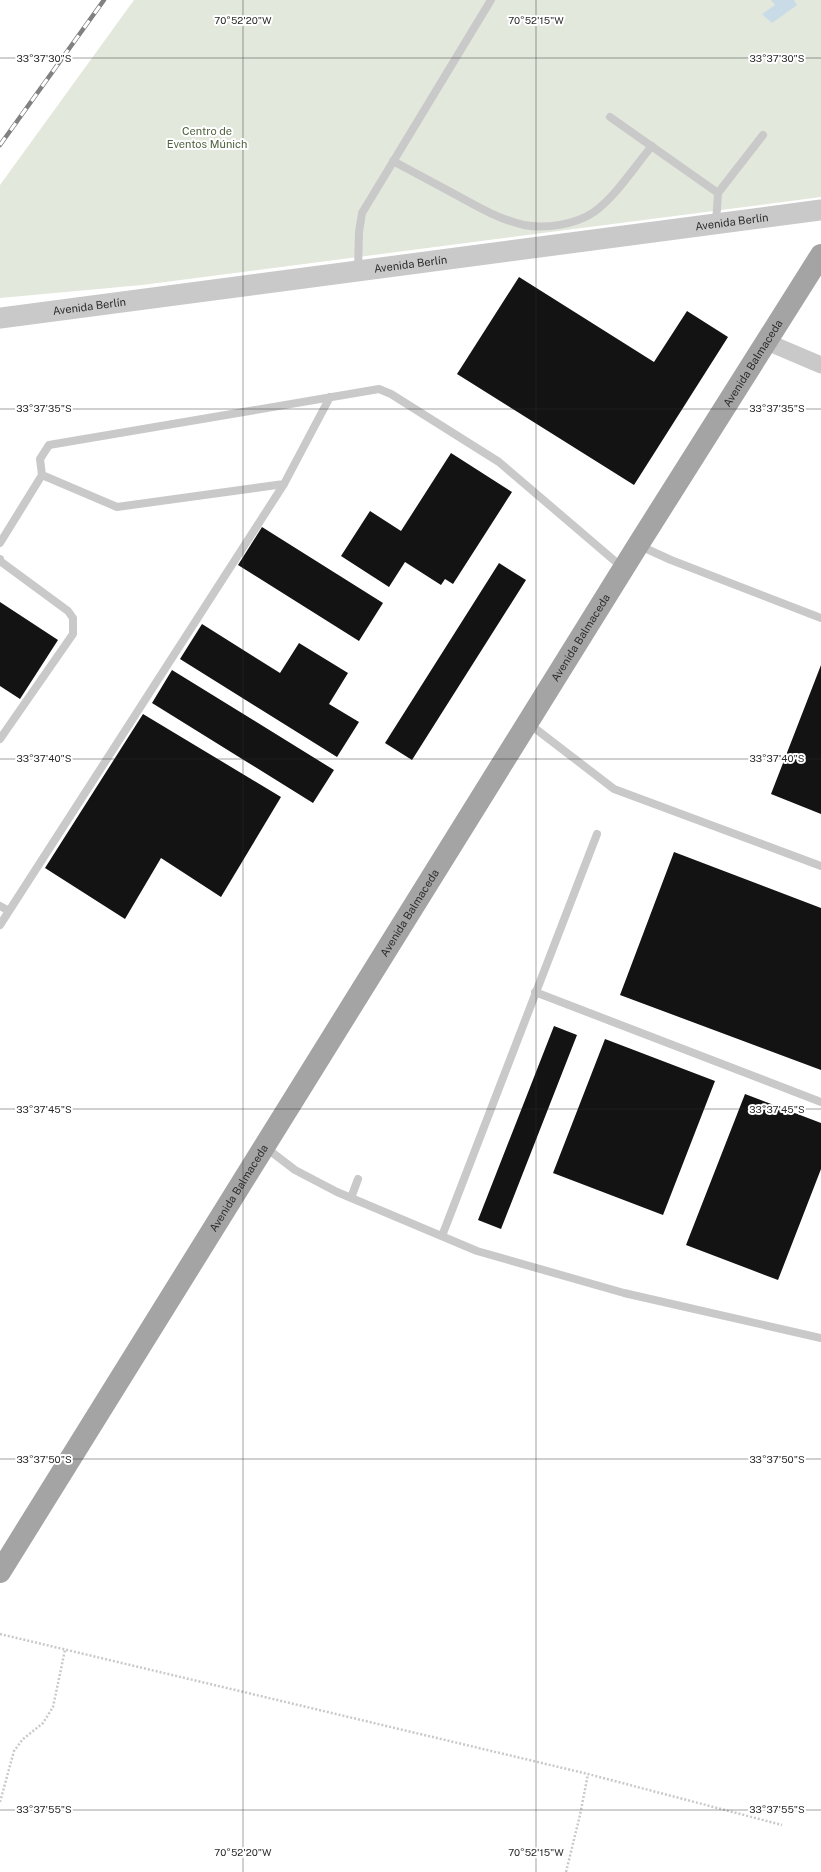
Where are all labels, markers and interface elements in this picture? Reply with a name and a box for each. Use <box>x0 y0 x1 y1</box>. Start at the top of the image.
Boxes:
text: 70°52'20"W <box>214 14 272 26</box>
text: 70°52'15"W <box>508 14 564 26</box>
text: 33°37'30"S <box>16 52 72 64</box>
text: 33°37'30"S <box>749 52 805 64</box>
park label: Centro de Eventos Múnich <box>167 125 247 150</box>
street label: Avenida Berlín <box>694 211 769 232</box>
street label: Avenida Berlín <box>373 253 448 275</box>
street label: Avenida Berlín <box>52 296 127 317</box>
street label: Avenida Balmaceda <box>721 318 785 409</box>
text: 33°37'35"S <box>16 402 72 414</box>
text: 33°37'35"S <box>749 402 805 414</box>
street label: Avenida Balmaceda <box>549 592 612 683</box>
text: 33°37'40"S <box>16 752 72 764</box>
text: 33°37'40"S <box>749 752 805 764</box>
street label: Avenida Balmaceda <box>378 867 441 959</box>
text: 33°37'45"S <box>16 1103 72 1115</box>
text: 33°37'45"S <box>749 1103 805 1115</box>
street label: Avenida Balmaceda <box>207 1142 270 1234</box>
text: 33°37'50"S <box>16 1453 72 1465</box>
text: 33°37'50"S <box>749 1453 805 1465</box>
text: 33°37'55"S <box>16 1803 72 1815</box>
text: 33°37'55"S <box>749 1803 805 1815</box>
text: 70°52'20"W <box>214 1846 272 1858</box>
text: 70°52'15"W <box>508 1846 564 1858</box>

